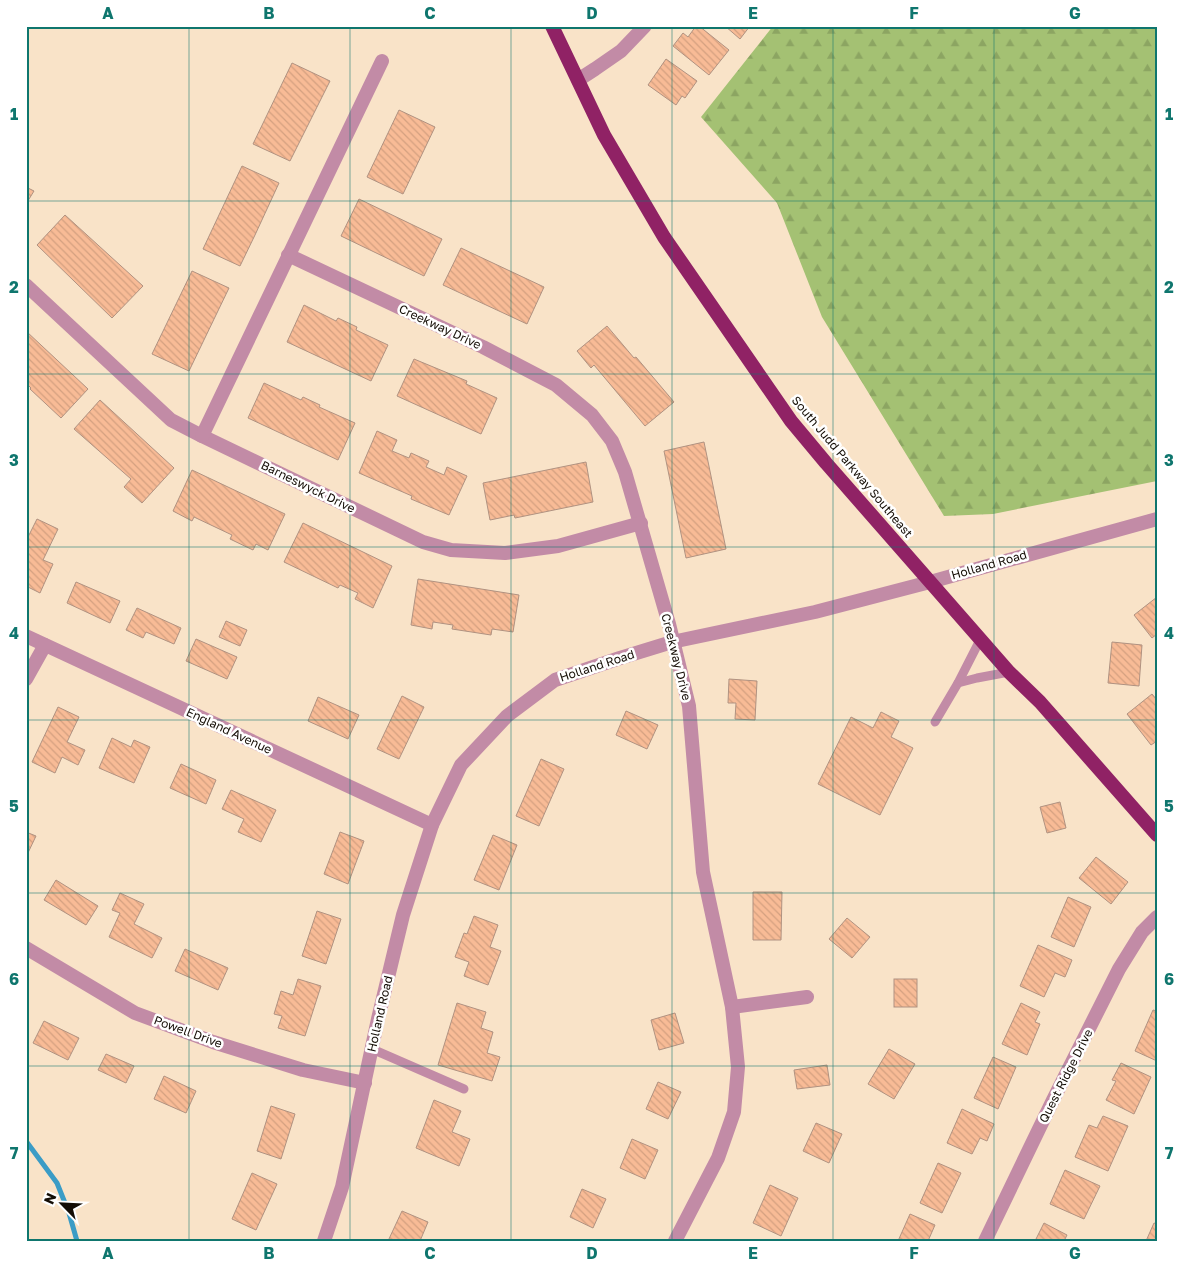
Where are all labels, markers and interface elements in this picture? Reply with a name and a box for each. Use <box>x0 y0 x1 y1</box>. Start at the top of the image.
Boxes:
text: A <box>102 3 114 23</box>
text: B <box>263 3 275 23</box>
text: C <box>424 3 436 23</box>
text: D <box>586 3 598 23</box>
text: E <box>748 3 758 23</box>
text: F <box>909 3 919 23</box>
text: G <box>1069 3 1081 23</box>
text: 1 <box>10 104 18 124</box>
text: 1 <box>1165 104 1173 124</box>
text: 2 <box>9 277 19 297</box>
text: 2 <box>1164 277 1174 297</box>
street label: Creekway Drive <box>397 301 484 352</box>
street label: South Judd Parkway Southeast <box>789 393 916 541</box>
text: 3 <box>9 450 19 470</box>
text: 3 <box>1164 450 1174 470</box>
street label: Barneswyck Drive <box>259 457 358 516</box>
street label: Holland Road <box>949 547 1028 582</box>
street label: Creekway Drive <box>658 612 695 702</box>
text: 4 <box>9 623 19 643</box>
text: 4 <box>1164 623 1174 643</box>
street label: Holland Road <box>557 646 636 685</box>
street label: England Avenue <box>184 704 274 757</box>
text: 5 <box>9 796 19 816</box>
text: 5 <box>1164 796 1174 816</box>
text: 6 <box>9 969 19 989</box>
text: 6 <box>1164 969 1174 989</box>
street label: Holland Road <box>363 974 396 1054</box>
street label: Powell Drive <box>152 1012 225 1051</box>
street label: Quest Ridge Drive <box>1035 1026 1096 1125</box>
text: 7 <box>10 1143 19 1163</box>
text: 7 <box>1165 1143 1174 1163</box>
north arrow <box>38 1180 88 1230</box>
text: N <box>40 1190 60 1207</box>
text: A <box>102 1243 114 1263</box>
text: B <box>263 1243 275 1263</box>
text: C <box>424 1243 436 1263</box>
text: D <box>586 1243 598 1263</box>
text: E <box>748 1243 758 1263</box>
text: F <box>909 1243 919 1263</box>
text: G <box>1069 1243 1081 1263</box>

